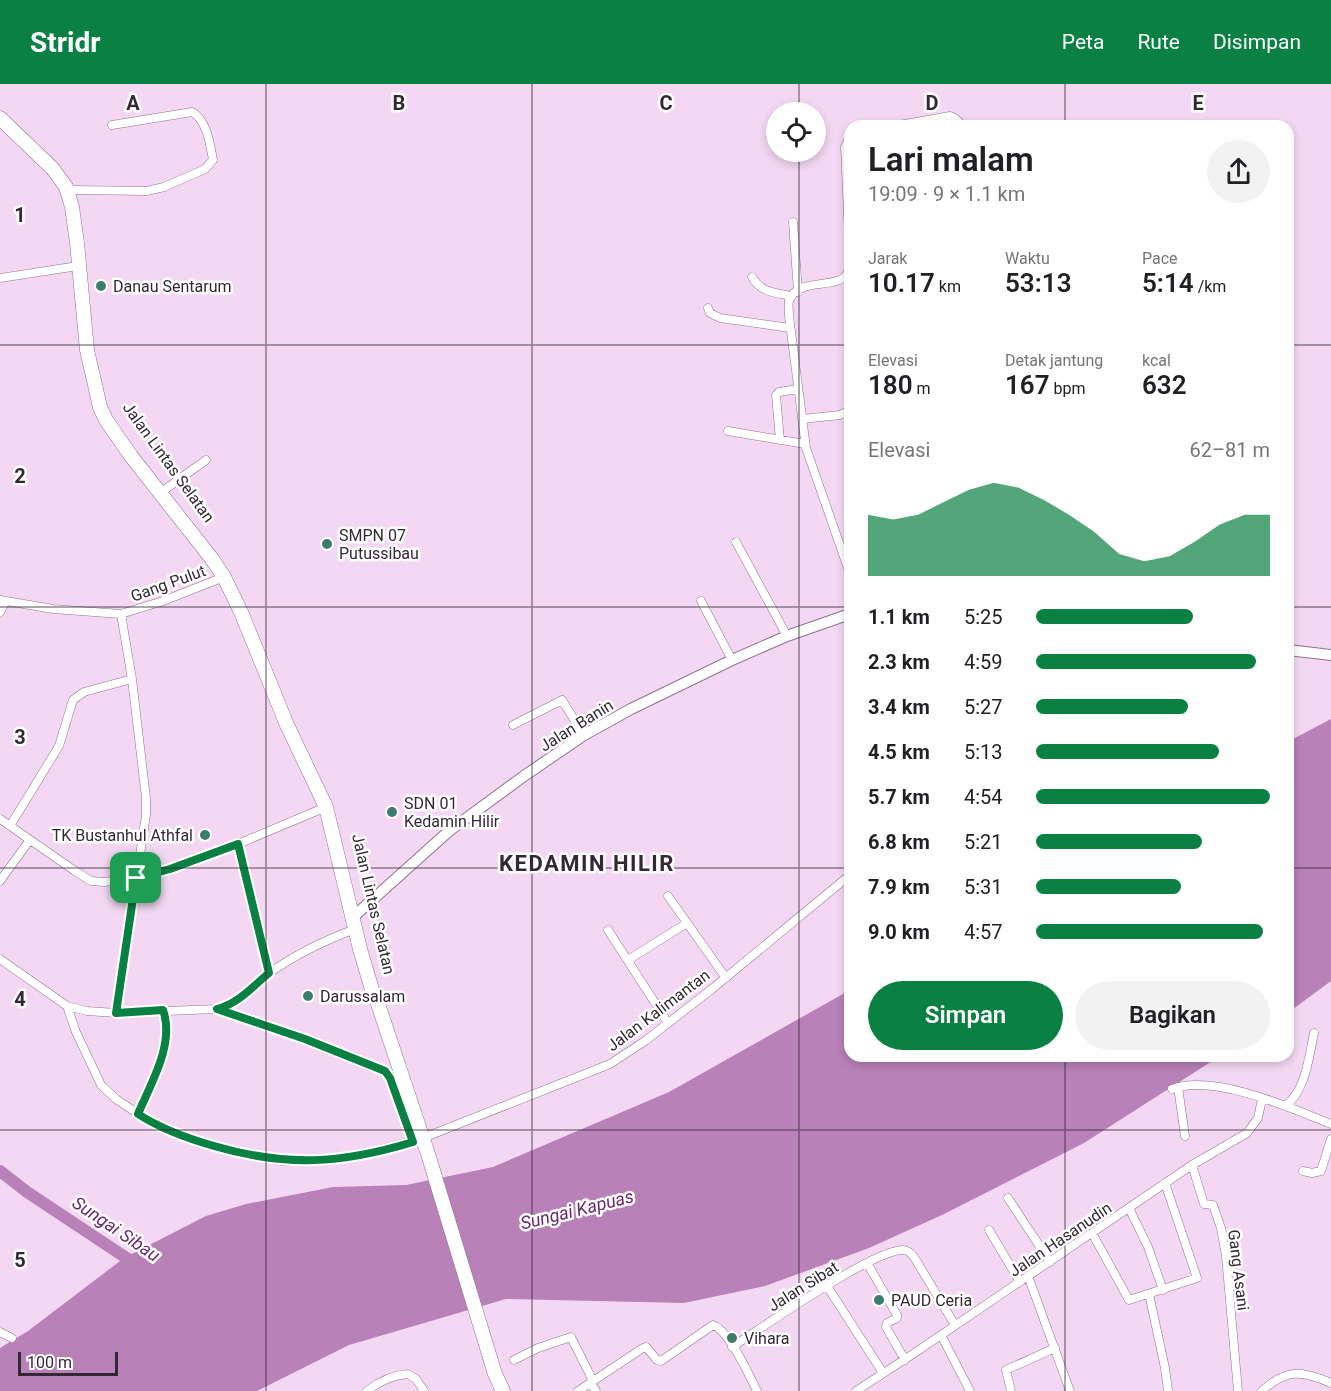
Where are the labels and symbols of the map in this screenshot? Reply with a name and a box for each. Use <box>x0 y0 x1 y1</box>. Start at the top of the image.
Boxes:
text: A <box>126 91 140 115</box>
text: B <box>393 91 405 115</box>
text: C <box>659 91 673 115</box>
text: D <box>926 91 939 115</box>
text: E <box>1192 91 1204 115</box>
text: 1 <box>14 203 26 227</box>
place label: Danau Sentarum <box>113 277 232 296</box>
marker: Danau Sentarum <box>94 279 108 293</box>
street label: Jalan Lintas Selatan <box>119 399 219 526</box>
text: 2 <box>14 464 26 488</box>
place label: SMPN 07 Putussibau <box>339 526 419 563</box>
marker: SMPN 07 Putussibau <box>320 537 334 551</box>
street label: Gang Pulut <box>128 561 208 606</box>
street label: Jalan Banin <box>536 695 617 756</box>
text: 3 <box>14 725 26 749</box>
place label: SDN 01 Kedamin Hilir <box>404 794 500 831</box>
marker: SDN 01 Kedamin Hilir <box>385 805 399 819</box>
place label: TK Bustanhul Athfal <box>52 826 193 845</box>
marker: TK Bustanhul Athfal <box>198 828 212 842</box>
street label: Jalan Lintas Selatan <box>348 832 399 976</box>
district label: KEDAMIN HILIR <box>499 851 675 876</box>
pin <box>110 852 161 903</box>
street label: Jalan Kalimantan <box>603 966 713 1055</box>
text: 4 <box>14 987 26 1011</box>
place label: Darussalam <box>320 987 405 1006</box>
marker: Darussalam <box>301 989 315 1003</box>
water label: Sungai Kapuas <box>518 1185 636 1234</box>
water label: Sungai Sibau <box>68 1192 164 1266</box>
street label: Jalan Hasanudin <box>1005 1198 1115 1281</box>
street label: Gang Asani <box>1224 1228 1253 1312</box>
text: 5 <box>14 1248 26 1272</box>
street label: Jalan Sibat <box>765 1257 842 1315</box>
place label: PAUD Ceria <box>891 1291 972 1310</box>
marker: PAUD Ceria <box>872 1293 886 1307</box>
place label: Vihara <box>744 1329 789 1348</box>
marker: Vihara <box>725 1331 739 1345</box>
scale bar <box>18 1349 118 1376</box>

